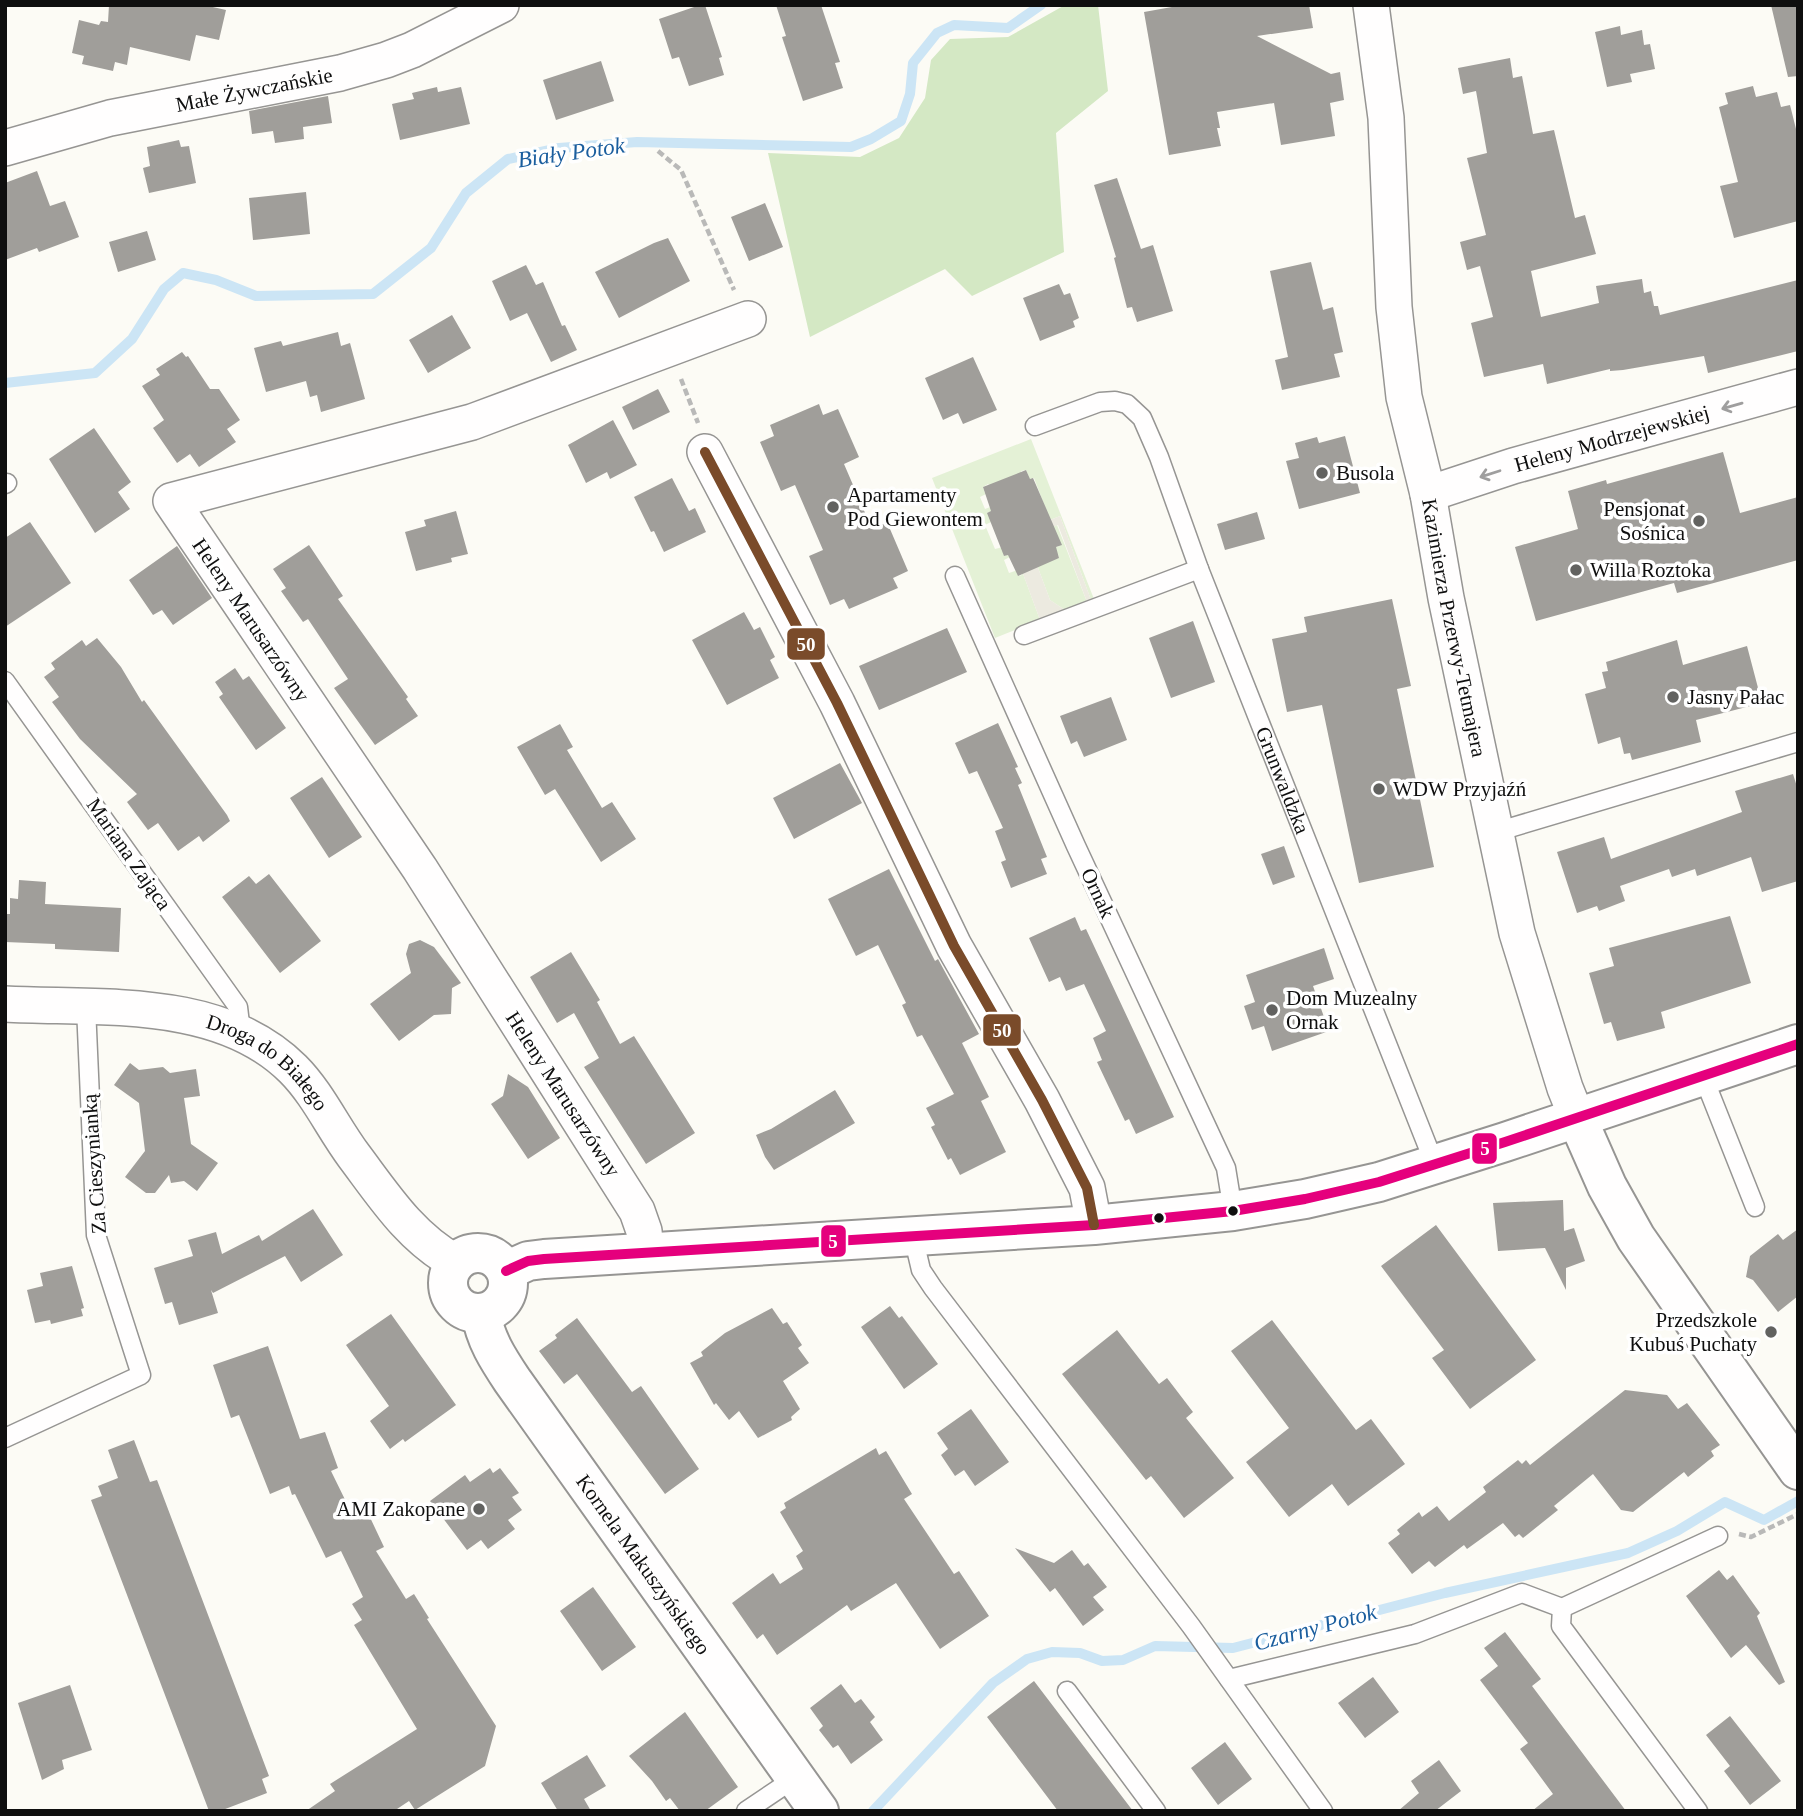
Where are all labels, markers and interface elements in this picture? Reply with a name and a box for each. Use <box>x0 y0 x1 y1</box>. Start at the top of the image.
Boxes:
street label: Małe Żywczańskie <box>174 63 335 117</box>
water label: Biały Potok <box>516 132 627 172</box>
street label: Heleny Modrzejewskiej <box>1512 400 1712 477</box>
one-way arrow <box>1721 401 1743 414</box>
place label: Busola <box>1336 461 1395 485</box>
marker: Busola <box>1314 465 1330 481</box>
one-way arrow <box>1479 469 1501 481</box>
place label: Apartamenty Pod Giewontem <box>847 483 983 531</box>
street label: Kazimierza Przerwy-Tetmajera <box>1417 497 1492 760</box>
place label: Pensjonat Sośnica <box>1603 497 1686 545</box>
marker: Apartamenty Pod Giewontem <box>825 499 841 515</box>
marker: Pensjonat Sośnica <box>1691 513 1707 529</box>
street label: Heleny Marusarzówny <box>187 534 315 707</box>
place label: Willa Roztoka <box>1590 558 1712 582</box>
marker: Willa Roztoka <box>1568 562 1584 578</box>
line badge: 50 <box>786 627 826 661</box>
text: 50 <box>797 634 816 655</box>
place label: Jasny Pałac <box>1687 685 1784 709</box>
marker: Jasny Pałac <box>1665 689 1681 705</box>
street label: Grunwaldzka <box>1251 723 1315 838</box>
place label: WDW Przyjaźń <box>1393 777 1527 801</box>
marker: WDW Przyjaźń <box>1371 781 1387 797</box>
street label: Mariana Zająca <box>82 793 177 915</box>
street label: Ornak <box>1076 864 1120 922</box>
place label: Dom Muzealny Ornak <box>1286 986 1418 1034</box>
marker: Dom Muzealny Ornak <box>1264 1002 1280 1018</box>
street label: Heleny Marusarzówny <box>501 1007 626 1181</box>
street label: Droga do Białego <box>204 1009 333 1115</box>
line badge: 50 <box>982 1013 1022 1047</box>
text: 50 <box>993 1020 1012 1041</box>
street label: Za Cieszynianką <box>77 1092 111 1235</box>
line badge: 5 <box>1471 1132 1498 1165</box>
text: 5 <box>1480 1138 1490 1159</box>
unlabelled marker <box>1226 1204 1240 1218</box>
unlabelled marker <box>1152 1211 1166 1225</box>
line badge: 5 <box>820 1224 847 1258</box>
text: 5 <box>828 1231 838 1252</box>
place label: Przedszkole Kubuś Puchaty <box>1629 1308 1757 1356</box>
marker: Przedszkole Kubuś Puchaty <box>1763 1324 1779 1340</box>
street label: Kornela Makuszyńskiego <box>571 1470 716 1659</box>
place label: AMI Zakopane <box>336 1497 465 1521</box>
marker: AMI Zakopane <box>471 1501 487 1517</box>
water label: Czarny Potok <box>1251 1599 1380 1656</box>

